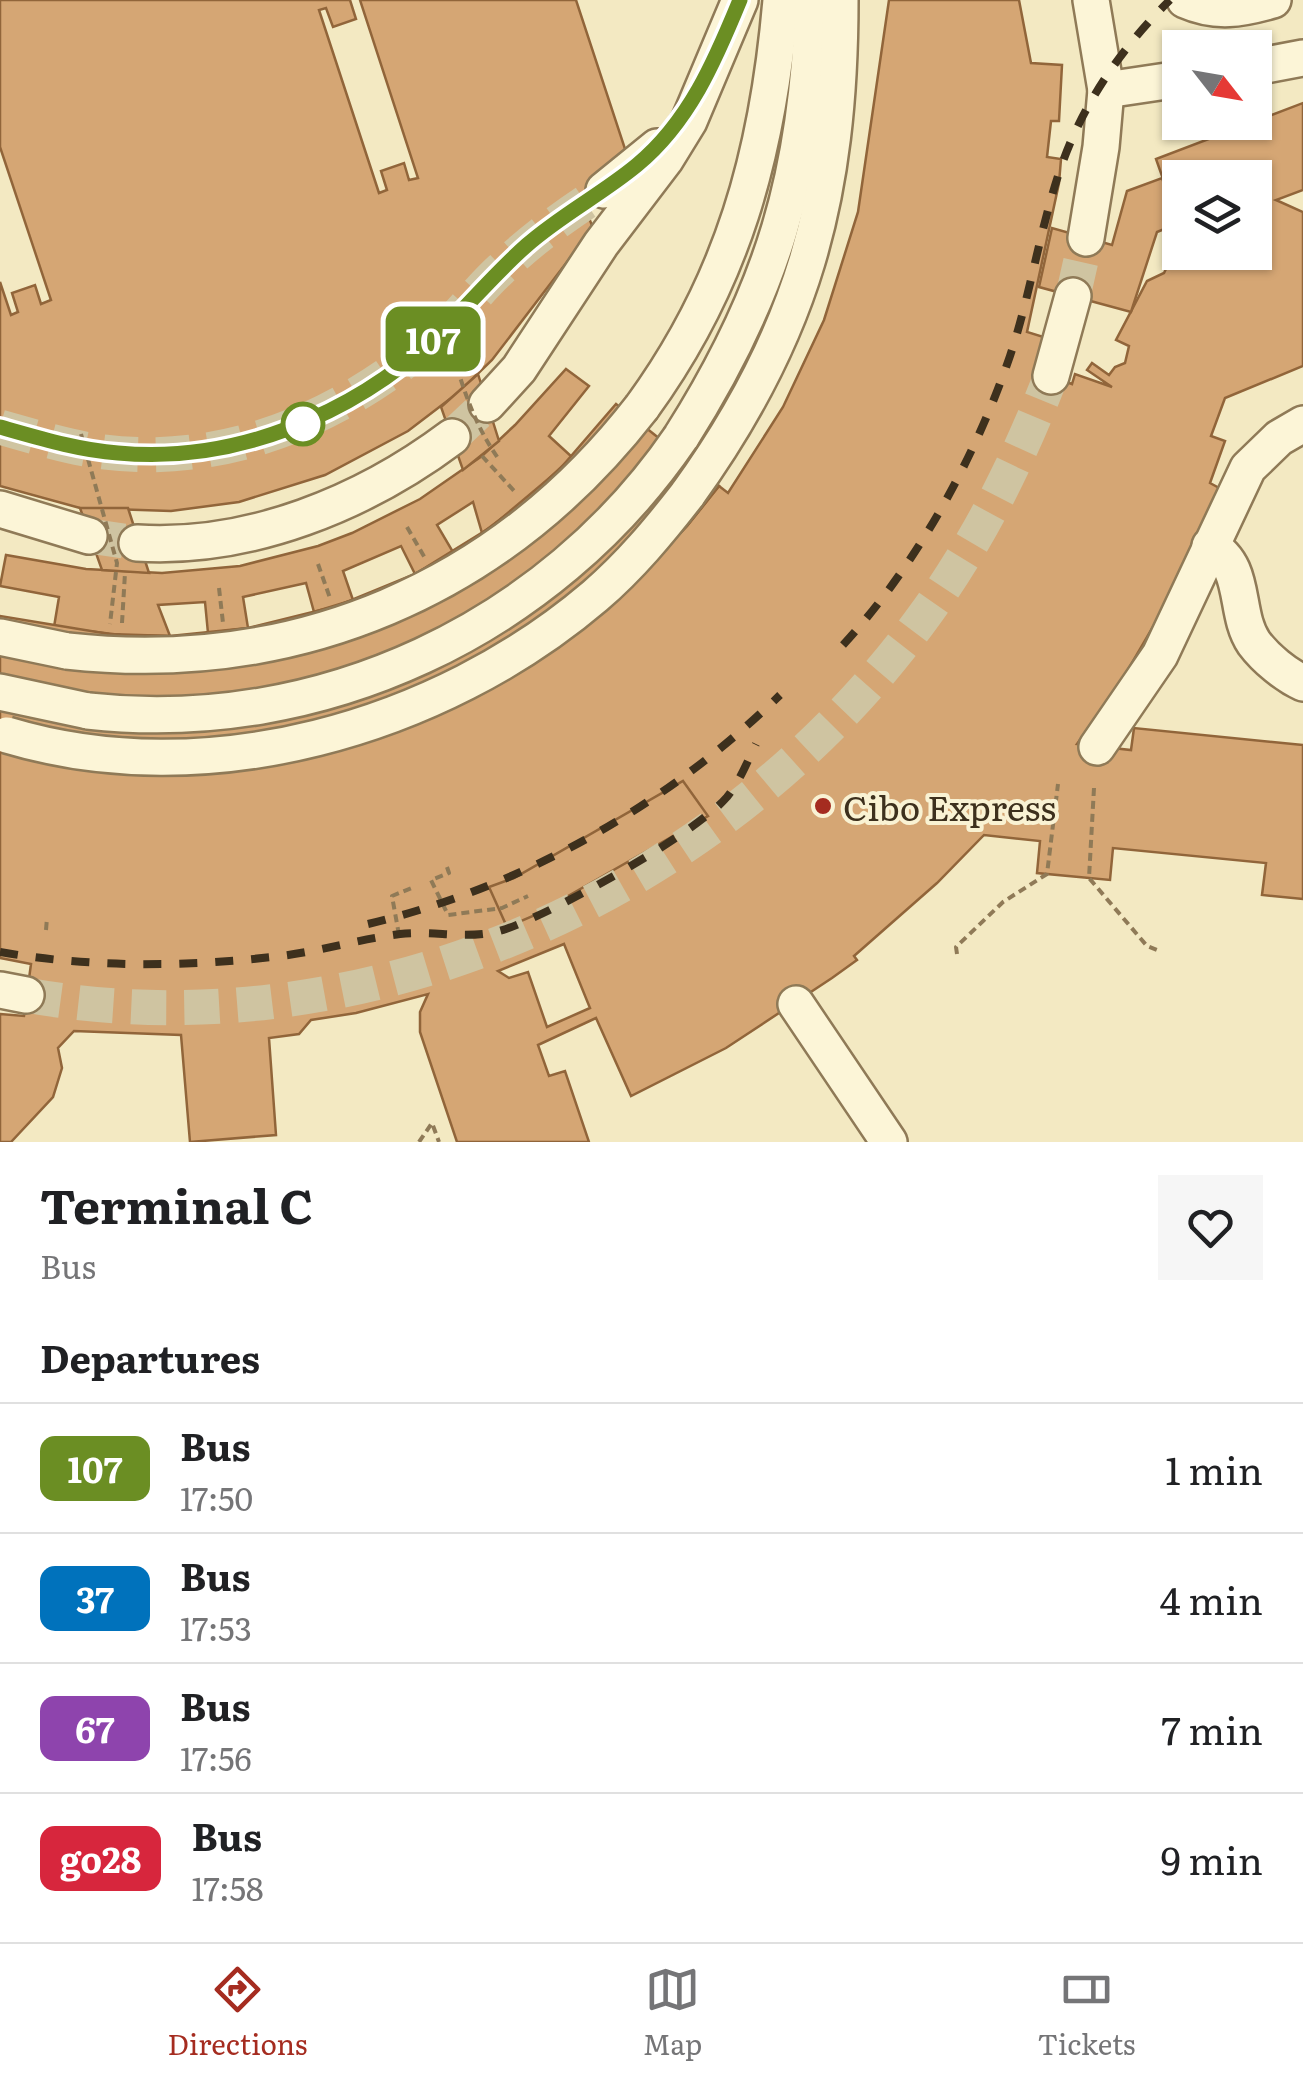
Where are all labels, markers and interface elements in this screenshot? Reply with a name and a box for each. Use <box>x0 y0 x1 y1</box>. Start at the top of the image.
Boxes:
north arrow <box>1162 30 1272 140</box>
map controls <box>1162 30 1272 270</box>
button: layers <box>1162 160 1272 270</box>
line badge: 107 <box>376 306 490 372</box>
text: 107 <box>406 313 460 365</box>
unlabelled marker <box>282 403 324 445</box>
place label: Cibo Express <box>843 780 1056 832</box>
marker: Cibo Express <box>812 795 834 817</box>
text: Terminal C <box>40 1168 313 1239</box>
button: heart <box>1158 1175 1263 1280</box>
text: Bus <box>40 1241 96 1289</box>
text: Departures <box>40 1328 260 1385</box>
text: Bus <box>180 1416 251 1473</box>
text: 1 min <box>1165 1440 1263 1497</box>
text: 107 <box>68 1442 122 1494</box>
text: 17:50 <box>180 1473 253 1521</box>
text: Bus <box>180 1546 251 1603</box>
text: 4 min <box>1160 1570 1263 1627</box>
text: 37 <box>76 1572 114 1624</box>
text: 17:53 <box>180 1603 252 1651</box>
text: Bus <box>180 1676 251 1733</box>
text: 7 min <box>1161 1700 1263 1757</box>
text: 67 <box>75 1702 115 1754</box>
text: 17:56 <box>180 1733 252 1781</box>
text: Bus <box>191 1806 262 1863</box>
text: 9 min <box>1161 1830 1263 1887</box>
text: go28 <box>60 1832 141 1884</box>
text: 17:58 <box>191 1863 264 1911</box>
tab: Directions <box>168 1962 308 2064</box>
tab: Map <box>643 1962 702 2064</box>
tab: Tickets <box>1038 1962 1135 2064</box>

